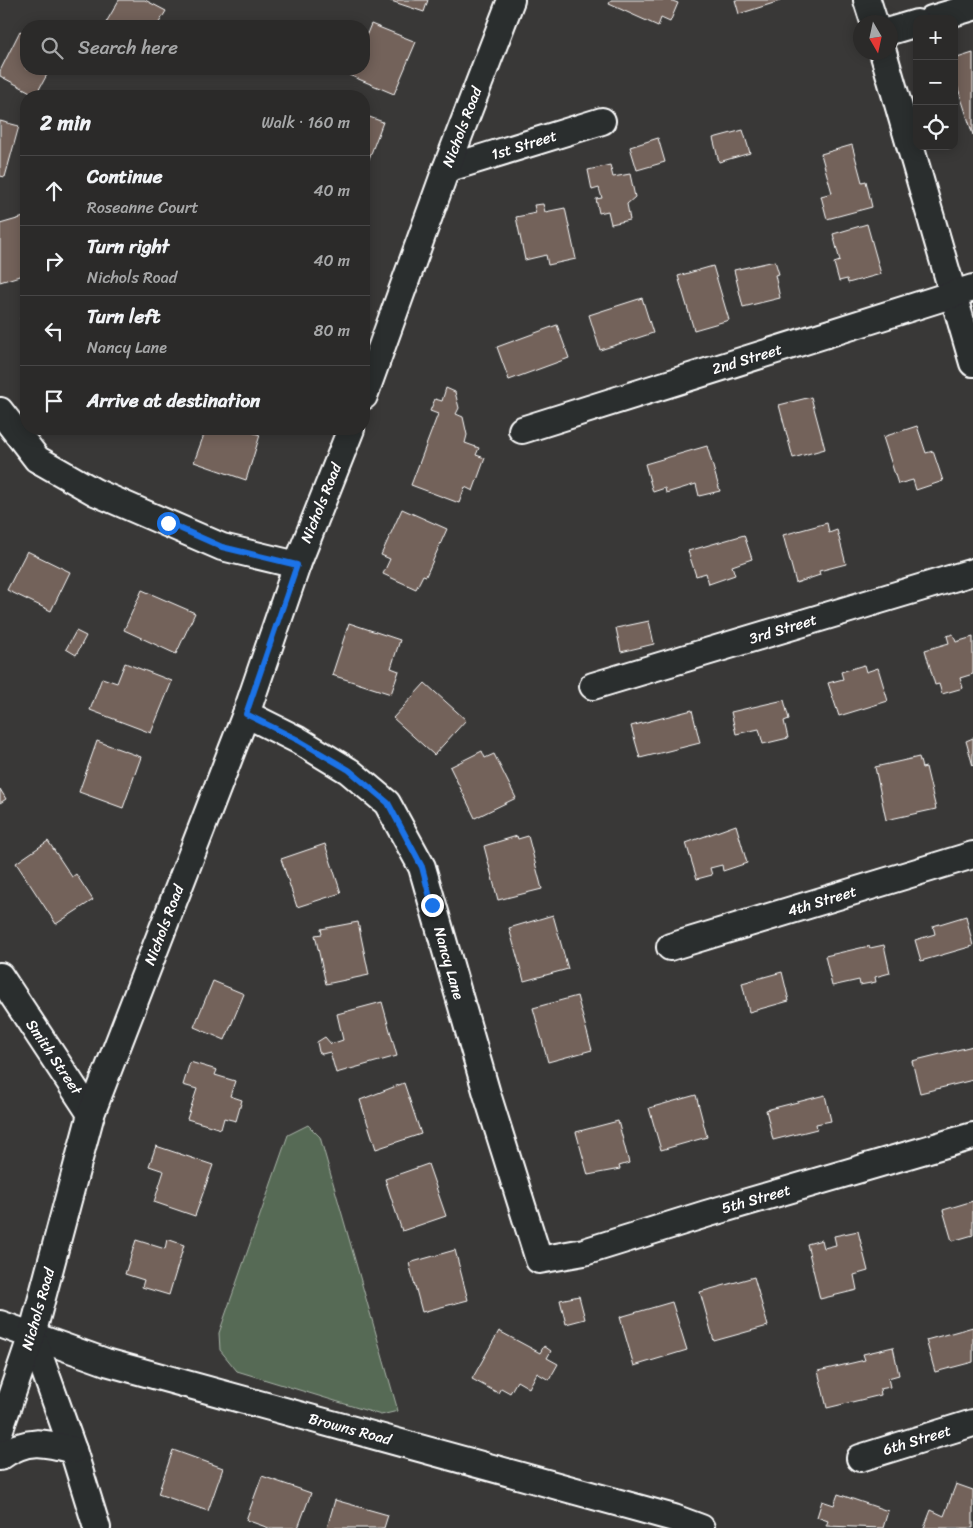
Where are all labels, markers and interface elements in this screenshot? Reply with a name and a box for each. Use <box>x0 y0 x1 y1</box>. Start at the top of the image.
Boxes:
north arrow <box>853 15 898 60</box>
map controls <box>913 15 958 150</box>
button: + <box>913 15 958 60</box>
search box <box>20 20 370 75</box>
text: Search here <box>78 31 178 64</box>
icon: search <box>38 34 66 62</box>
button: − <box>913 60 958 105</box>
street label: Nichols Road <box>435 82 490 171</box>
text: 2 min <box>40 104 91 142</box>
button: locate <box>913 105 958 150</box>
text: Walk · 160 m <box>261 108 350 137</box>
street label: 1st Street <box>488 123 560 167</box>
text: Continue <box>87 160 163 193</box>
text: 40 m <box>313 176 350 205</box>
icon: ahead <box>40 177 68 205</box>
text: Roseanne Court <box>87 193 198 222</box>
text: Turn right <box>87 230 169 263</box>
text: 40 m <box>313 246 350 275</box>
icon: right <box>40 247 68 275</box>
text: Nichols Road <box>87 263 177 292</box>
text: Turn left <box>87 300 160 333</box>
text: 80 m <box>314 316 350 345</box>
icon: left <box>40 317 68 345</box>
text: Nancy Lane <box>87 333 167 362</box>
street label: 2nd Street <box>709 336 786 382</box>
text: Arrive at destination <box>87 384 260 417</box>
icon: arrive <box>40 387 68 415</box>
street label: Nichols Road <box>293 458 349 547</box>
route start <box>157 512 180 535</box>
street label: 3rd Street <box>746 606 821 652</box>
street label: 4th Street <box>784 878 860 924</box>
street label: Nichols Road <box>137 880 192 969</box>
route end <box>421 894 444 917</box>
street label: Nancy Lane <box>426 923 472 1003</box>
street label: Smith Street <box>19 1014 90 1101</box>
street label: 5th Street <box>718 1177 794 1221</box>
street label: Nichols Road <box>14 1264 62 1353</box>
street label: Browns Road <box>306 1405 395 1453</box>
street label: 6th Street <box>880 1417 955 1463</box>

